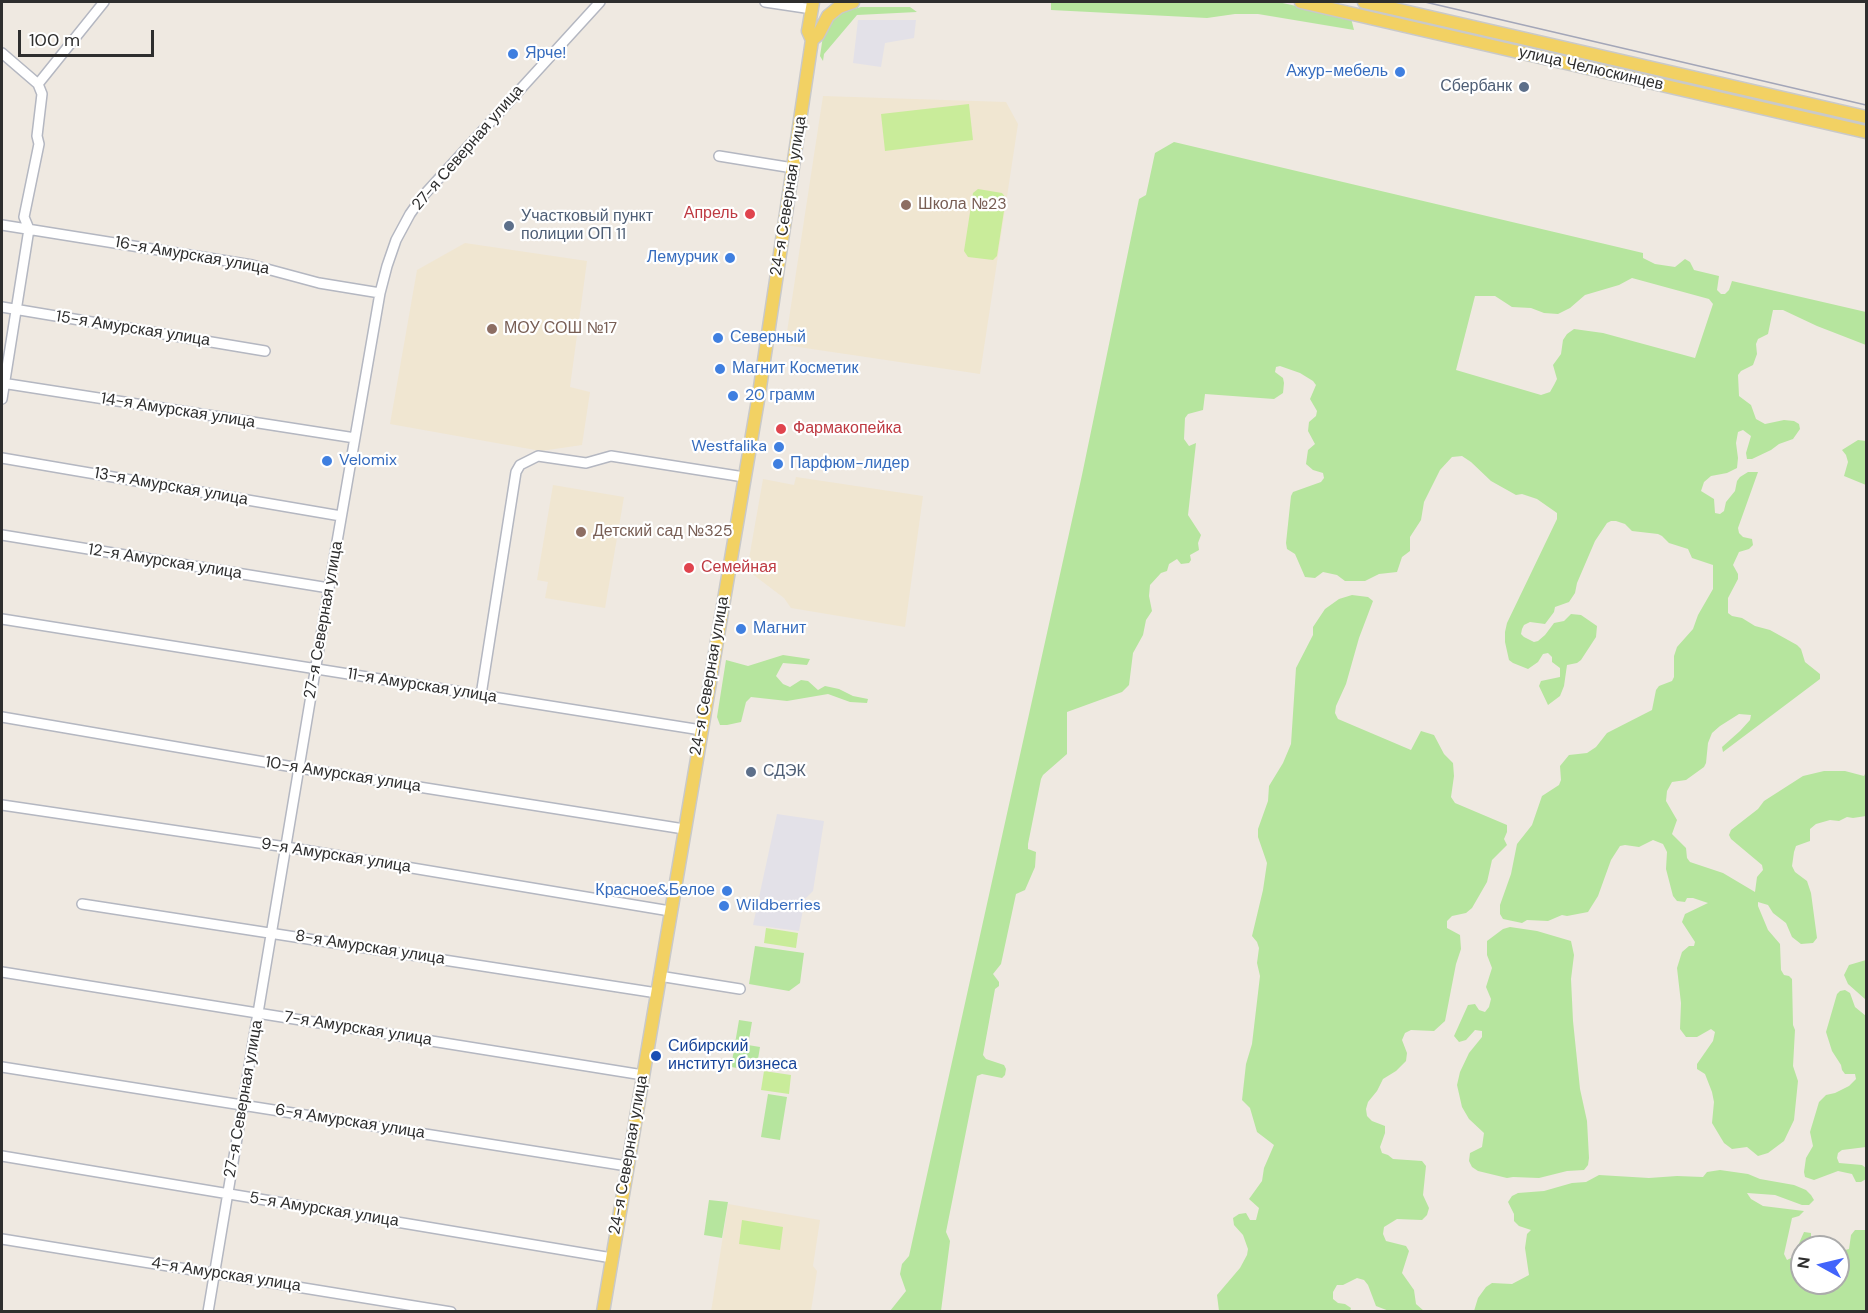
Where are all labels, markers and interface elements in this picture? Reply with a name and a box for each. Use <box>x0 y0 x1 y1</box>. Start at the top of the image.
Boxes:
scale bar <box>21 18 158 56</box>
text: 100 m <box>29 28 80 52</box>
street label: улица Челюскинцев <box>1517 43 1665 95</box>
place label: Ярче! <box>525 44 566 64</box>
marker: Ярче! <box>506 47 520 61</box>
place label: Ажур-мебель <box>1286 62 1388 82</box>
marker: Ажур-мебель <box>1393 65 1407 79</box>
place label: Сбербанк <box>1440 77 1512 97</box>
marker: Сбербанк <box>1517 80 1531 94</box>
street label: 27-я Северная улица <box>408 81 528 215</box>
street label: 24-я Северная улица <box>767 115 811 277</box>
place label: Школа №23 <box>918 195 1007 215</box>
marker: Школа №23 <box>899 198 913 212</box>
place label: Апрель <box>684 204 738 224</box>
place label: Участковый пункт полиции ОП 11 <box>521 207 653 245</box>
marker: Апрель <box>743 207 757 221</box>
marker: Участковый пункт полиции ОП 11 <box>502 219 516 233</box>
street label: 16-я Амурская улица <box>113 233 271 279</box>
place label: Лемурчик <box>647 248 718 268</box>
marker: Лемурчик <box>723 251 737 265</box>
street label: 15-я Амурская улица <box>54 307 212 351</box>
place label: МОУ СОШ №17 <box>504 319 617 339</box>
marker: МОУ СОШ №17 <box>485 322 499 336</box>
place label: Северный <box>730 328 806 348</box>
marker: Северный <box>711 331 725 345</box>
place label: Магнит Косметик <box>732 359 858 379</box>
marker: Магнит Косметик <box>713 362 727 376</box>
place label: 20 грамм <box>745 386 815 406</box>
street label: 14-я Амурская улица <box>99 389 257 433</box>
marker: 20 грамм <box>726 389 740 403</box>
place label: Фармакопейка <box>793 419 902 439</box>
marker: Фармакопейка <box>774 422 788 436</box>
place label: Westfalika <box>691 437 767 457</box>
marker: Westfalika <box>772 440 786 454</box>
place label: Velomix <box>339 451 397 471</box>
marker: Velomix <box>320 454 334 468</box>
place label: Парфюм-лидер <box>790 454 909 474</box>
marker: Парфюм-лидер <box>771 457 785 471</box>
street label: 13-я Амурская улица <box>93 464 249 510</box>
place label: Детский сад №325 <box>593 522 733 542</box>
marker: Детский сад №325 <box>574 525 588 539</box>
street label: 12-я Амурская улица <box>87 540 243 584</box>
street label: 27-я Северная улица <box>301 540 347 700</box>
place label: Семейная <box>701 558 777 578</box>
marker: Семейная <box>682 561 696 575</box>
street label: 24-я Северная улица <box>687 595 733 757</box>
place label: Магнит <box>753 619 806 639</box>
marker: Магнит <box>734 622 748 636</box>
street label: 11-я Амурская улица <box>346 665 498 707</box>
street label: 10-я Амурская улица <box>264 753 422 797</box>
place label: СДЭК <box>763 762 806 782</box>
marker: СДЭК <box>744 765 758 779</box>
street label: 9-я Амурская улица <box>260 835 412 877</box>
place label: Красное&Белое <box>595 881 715 901</box>
marker: Красное&Белое <box>720 884 734 898</box>
place label: Wildberries <box>736 896 821 916</box>
marker: Wildberries <box>717 899 731 913</box>
street label: 8-я Амурская улица <box>294 927 446 969</box>
street label: 7-я Амурская улица <box>283 1008 433 1050</box>
street label: 27-я Северная улица <box>221 1019 267 1179</box>
place label: Сибирский институт бизнеса <box>668 1037 797 1075</box>
marker: Сибирский институт бизнеса <box>649 1049 663 1063</box>
street label: 24-я Северная улица <box>606 1074 652 1236</box>
street label: 6-я Амурская улица <box>274 1101 426 1143</box>
street label: 5-я Амурская улица <box>248 1189 400 1231</box>
north arrow <box>1790 1235 1850 1295</box>
street label: 4-я Амурская улица <box>150 1254 302 1296</box>
text: N <box>1792 1255 1815 1270</box>

